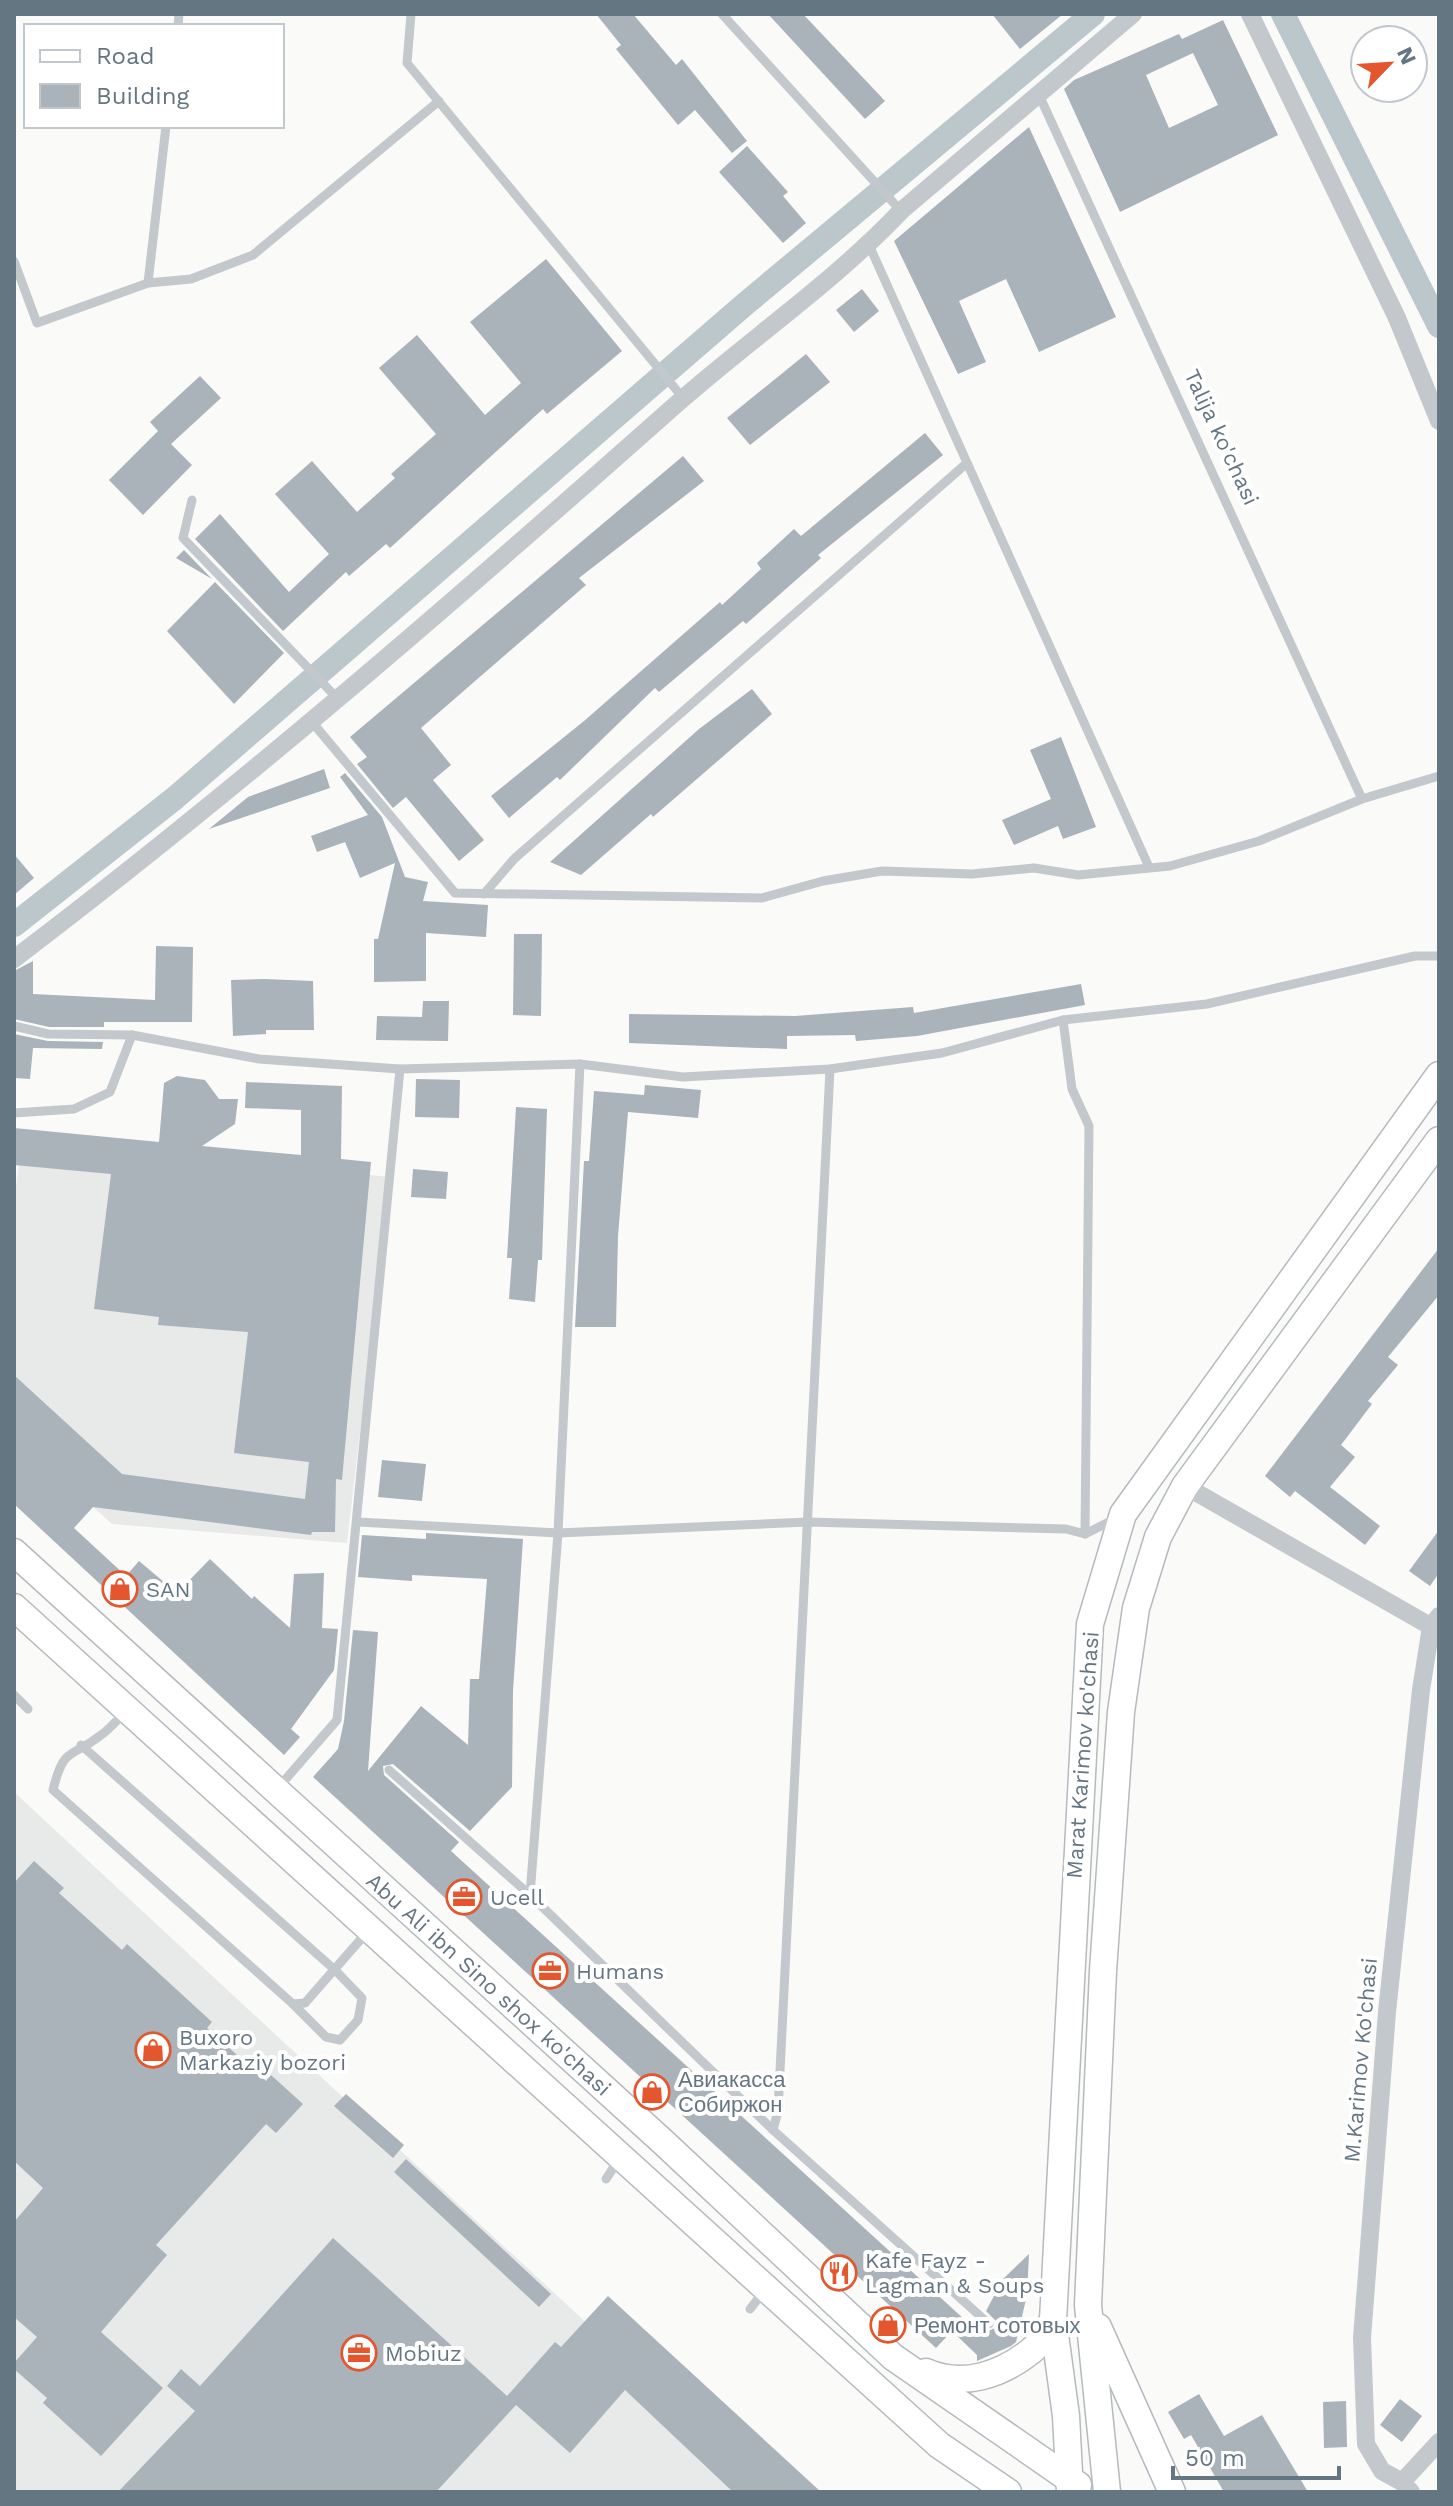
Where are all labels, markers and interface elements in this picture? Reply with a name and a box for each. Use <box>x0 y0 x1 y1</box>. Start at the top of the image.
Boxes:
legend <box>24 24 284 128</box>
north arrow <box>1349 24 1429 104</box>
text: Road <box>96 42 155 70</box>
text: N <box>1392 43 1421 68</box>
text: Building <box>96 82 189 110</box>
street label: Talija ko'chasi <box>1179 365 1264 509</box>
shop icon: SAN <box>101 1570 139 1608</box>
place label: SAN <box>146 1577 191 1602</box>
street label: Marat Karimov ko'chasi <box>1061 1631 1104 1880</box>
street label: Abu Ali ibn Sino shox ko'chasi <box>361 1868 616 2101</box>
office icon: Ucell <box>445 1878 483 1916</box>
place label: Ucell <box>490 1885 544 1910</box>
office icon: Humans <box>531 1952 569 1990</box>
street label: M.Karimov Ko'chasi <box>1339 1957 1382 2163</box>
place label: Humans <box>576 1959 664 1984</box>
place label: Buxoro Markaziy bozori <box>179 2025 346 2075</box>
shop icon: Buxoro Markaziy bozori <box>134 2031 172 2069</box>
place label: Авиакасса Собиржон <box>678 2067 786 2117</box>
shop icon: Авиакасса Собиржон <box>633 2073 671 2111</box>
place label: Kafe Fayz - Lagman & Soups <box>865 2248 1044 2298</box>
restaurant icon: Kafe Fayz - Lagman & Soups <box>820 2254 858 2292</box>
shop icon: Ремонт сотовых <box>869 2306 907 2344</box>
place label: Ремонт сотовых <box>914 2313 1081 2338</box>
office icon: Mobiuz <box>340 2334 378 2372</box>
place label: Mobiuz <box>385 2341 462 2366</box>
scale bar <box>1173 2430 1339 2480</box>
text: 50 m <box>1185 2444 1245 2472</box>

